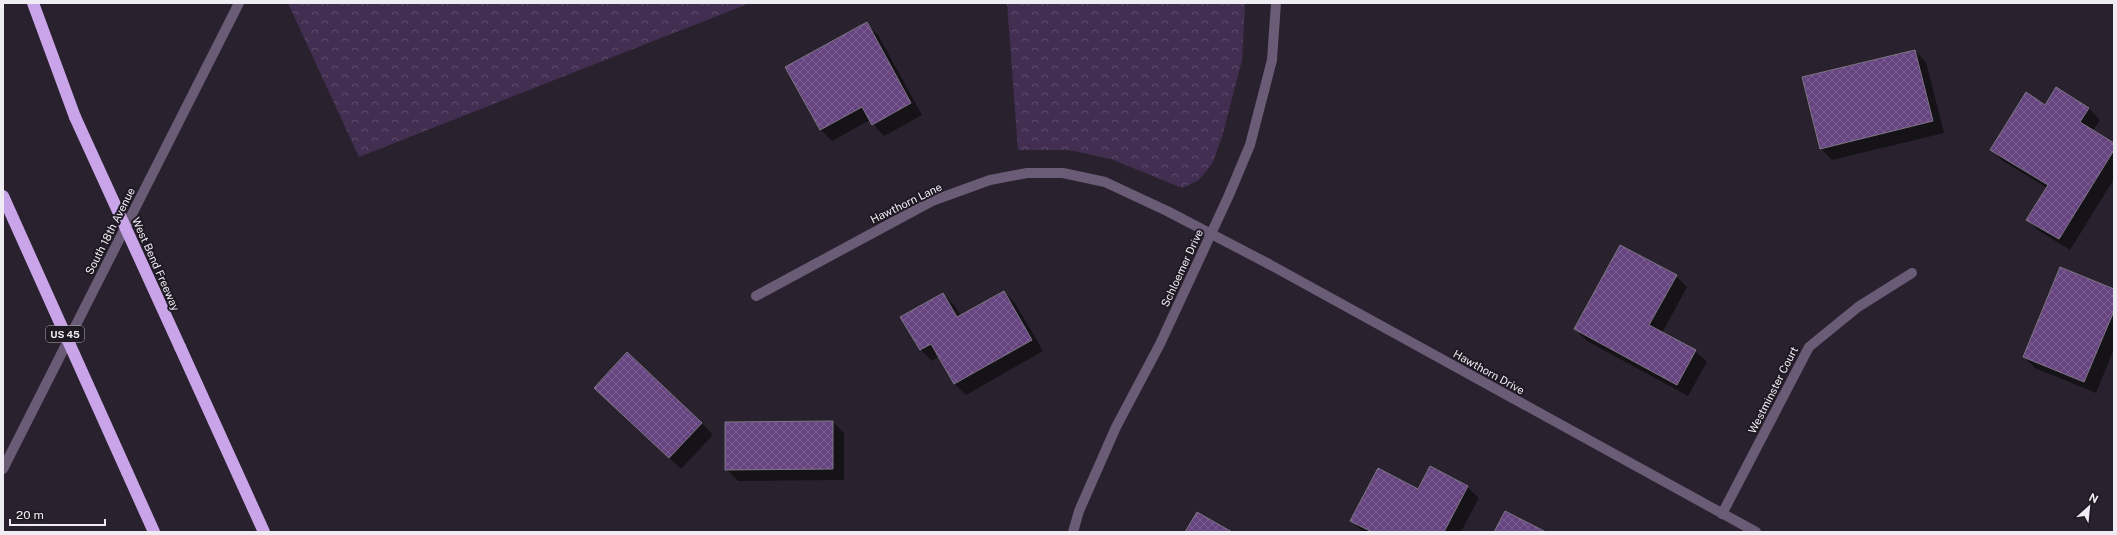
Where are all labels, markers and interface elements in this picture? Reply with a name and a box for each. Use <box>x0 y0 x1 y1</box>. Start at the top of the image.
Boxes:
street label: Hawthorn Lane <box>868 181 944 225</box>
street label: South 18th Avenue <box>83 186 137 276</box>
street label: West Bend Freeway <box>130 215 182 313</box>
street label: Schloemer Drive <box>1159 227 1205 309</box>
road number: US 45 <box>46 326 84 342</box>
street label: Westminster Court <box>1746 345 1800 435</box>
street label: Hawthorn Drive <box>1451 348 1527 396</box>
north arrow <box>2069 487 2109 527</box>
text: N <box>2087 491 2100 505</box>
scale bar <box>10 501 105 527</box>
text: 20 m <box>16 508 44 522</box>

